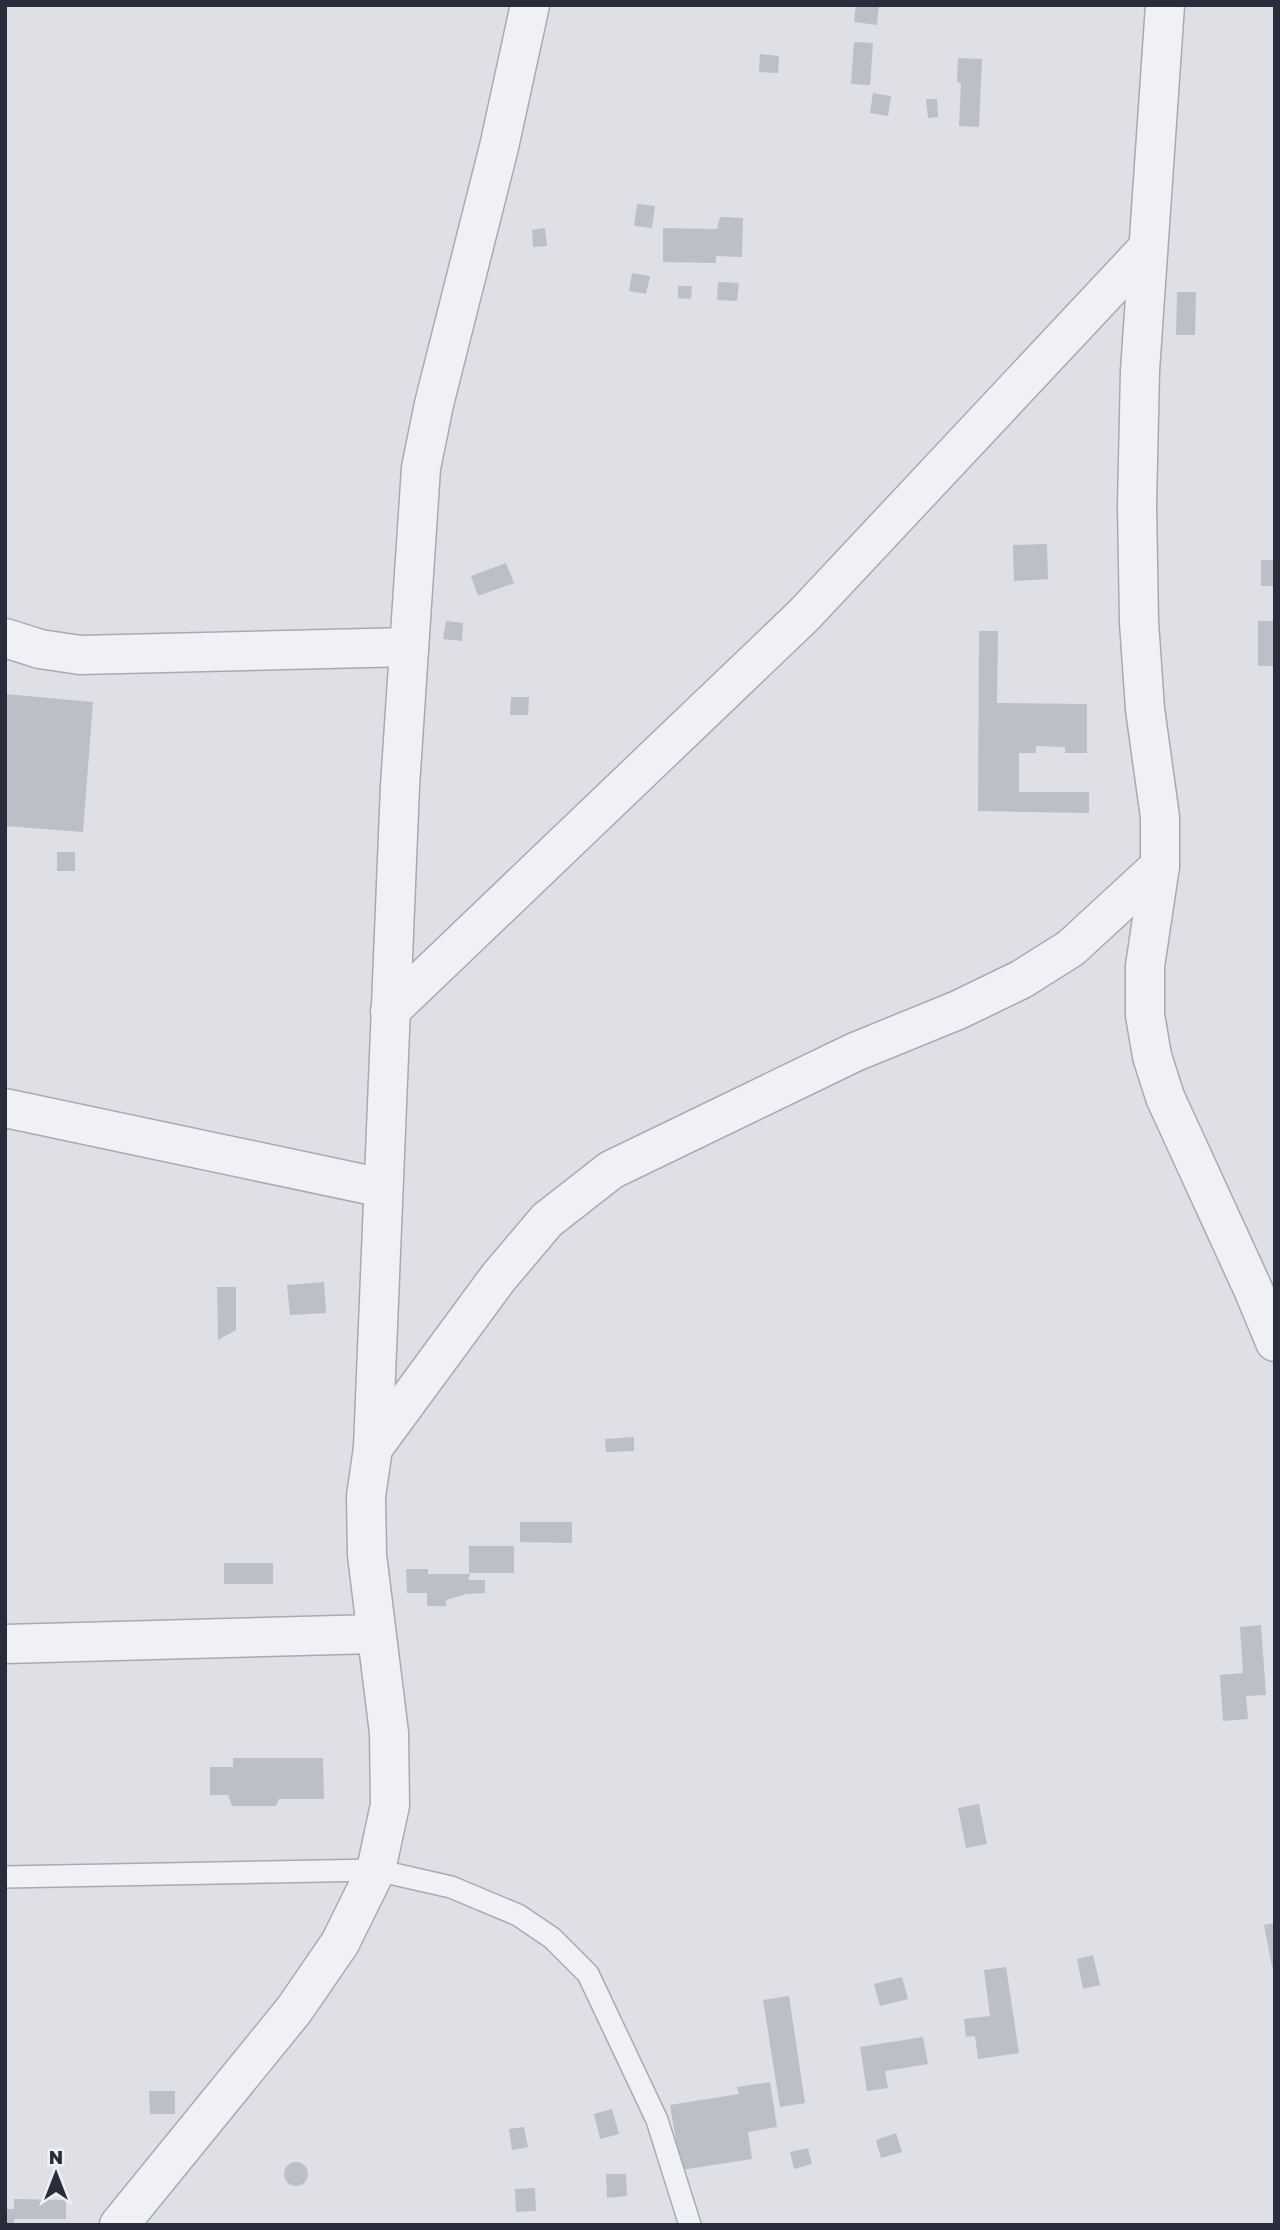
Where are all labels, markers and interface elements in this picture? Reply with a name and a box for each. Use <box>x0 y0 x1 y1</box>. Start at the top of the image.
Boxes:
north arrow <box>21 2139 91 2209</box>
text: N <box>49 2145 63 2168</box>

